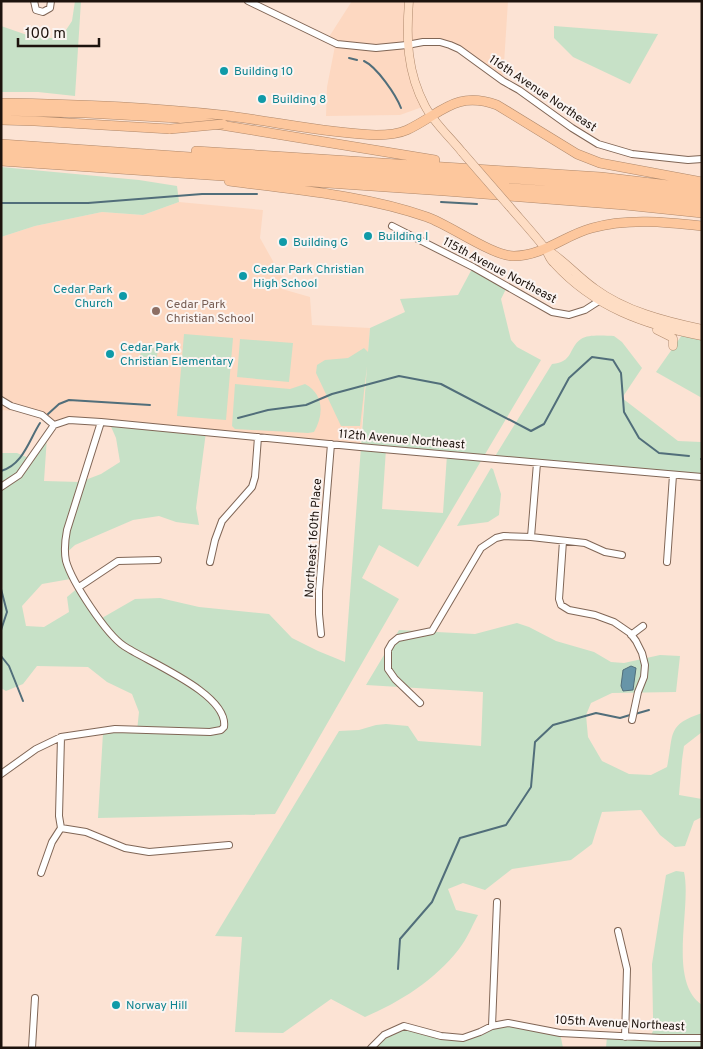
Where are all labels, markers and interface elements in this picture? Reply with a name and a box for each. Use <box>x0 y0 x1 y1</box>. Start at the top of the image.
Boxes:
scale bar <box>18 15 99 47</box>
text: 100 m <box>25 25 66 44</box>
street label: 116th Avenue Northeast <box>486 52 599 136</box>
place label: Building 10 <box>234 64 293 80</box>
marker: Building 10 <box>218 65 230 77</box>
place label: Building 8 <box>272 92 326 108</box>
marker: Building 8 <box>256 93 268 105</box>
place label: Building I <box>378 229 429 245</box>
marker: Building I <box>362 230 374 242</box>
street label: 115th Avenue Northeast <box>440 234 559 308</box>
place label: Building G <box>293 235 348 251</box>
marker: Building G <box>277 236 289 248</box>
place label: Cedar Park Christian High School <box>253 262 364 292</box>
marker: Cedar Park Christian High School <box>237 270 249 282</box>
place label: Cedar Park Church <box>53 282 113 312</box>
marker: Cedar Park Church <box>117 290 129 302</box>
place label: Cedar Park Christian School <box>166 297 254 327</box>
marker: Cedar Park Christian School <box>150 305 162 317</box>
place label: Cedar Park Christian Elementary <box>120 340 234 370</box>
marker: Cedar Park Christian Elementary <box>104 348 116 360</box>
street label: 112th Avenue Northeast <box>338 427 466 453</box>
street label: Northeast 160th Place <box>302 478 326 598</box>
place label: Norway Hill <box>126 998 188 1014</box>
marker: Norway Hill <box>110 999 122 1011</box>
street label: 105th Avenue Northeast <box>555 1013 685 1035</box>

